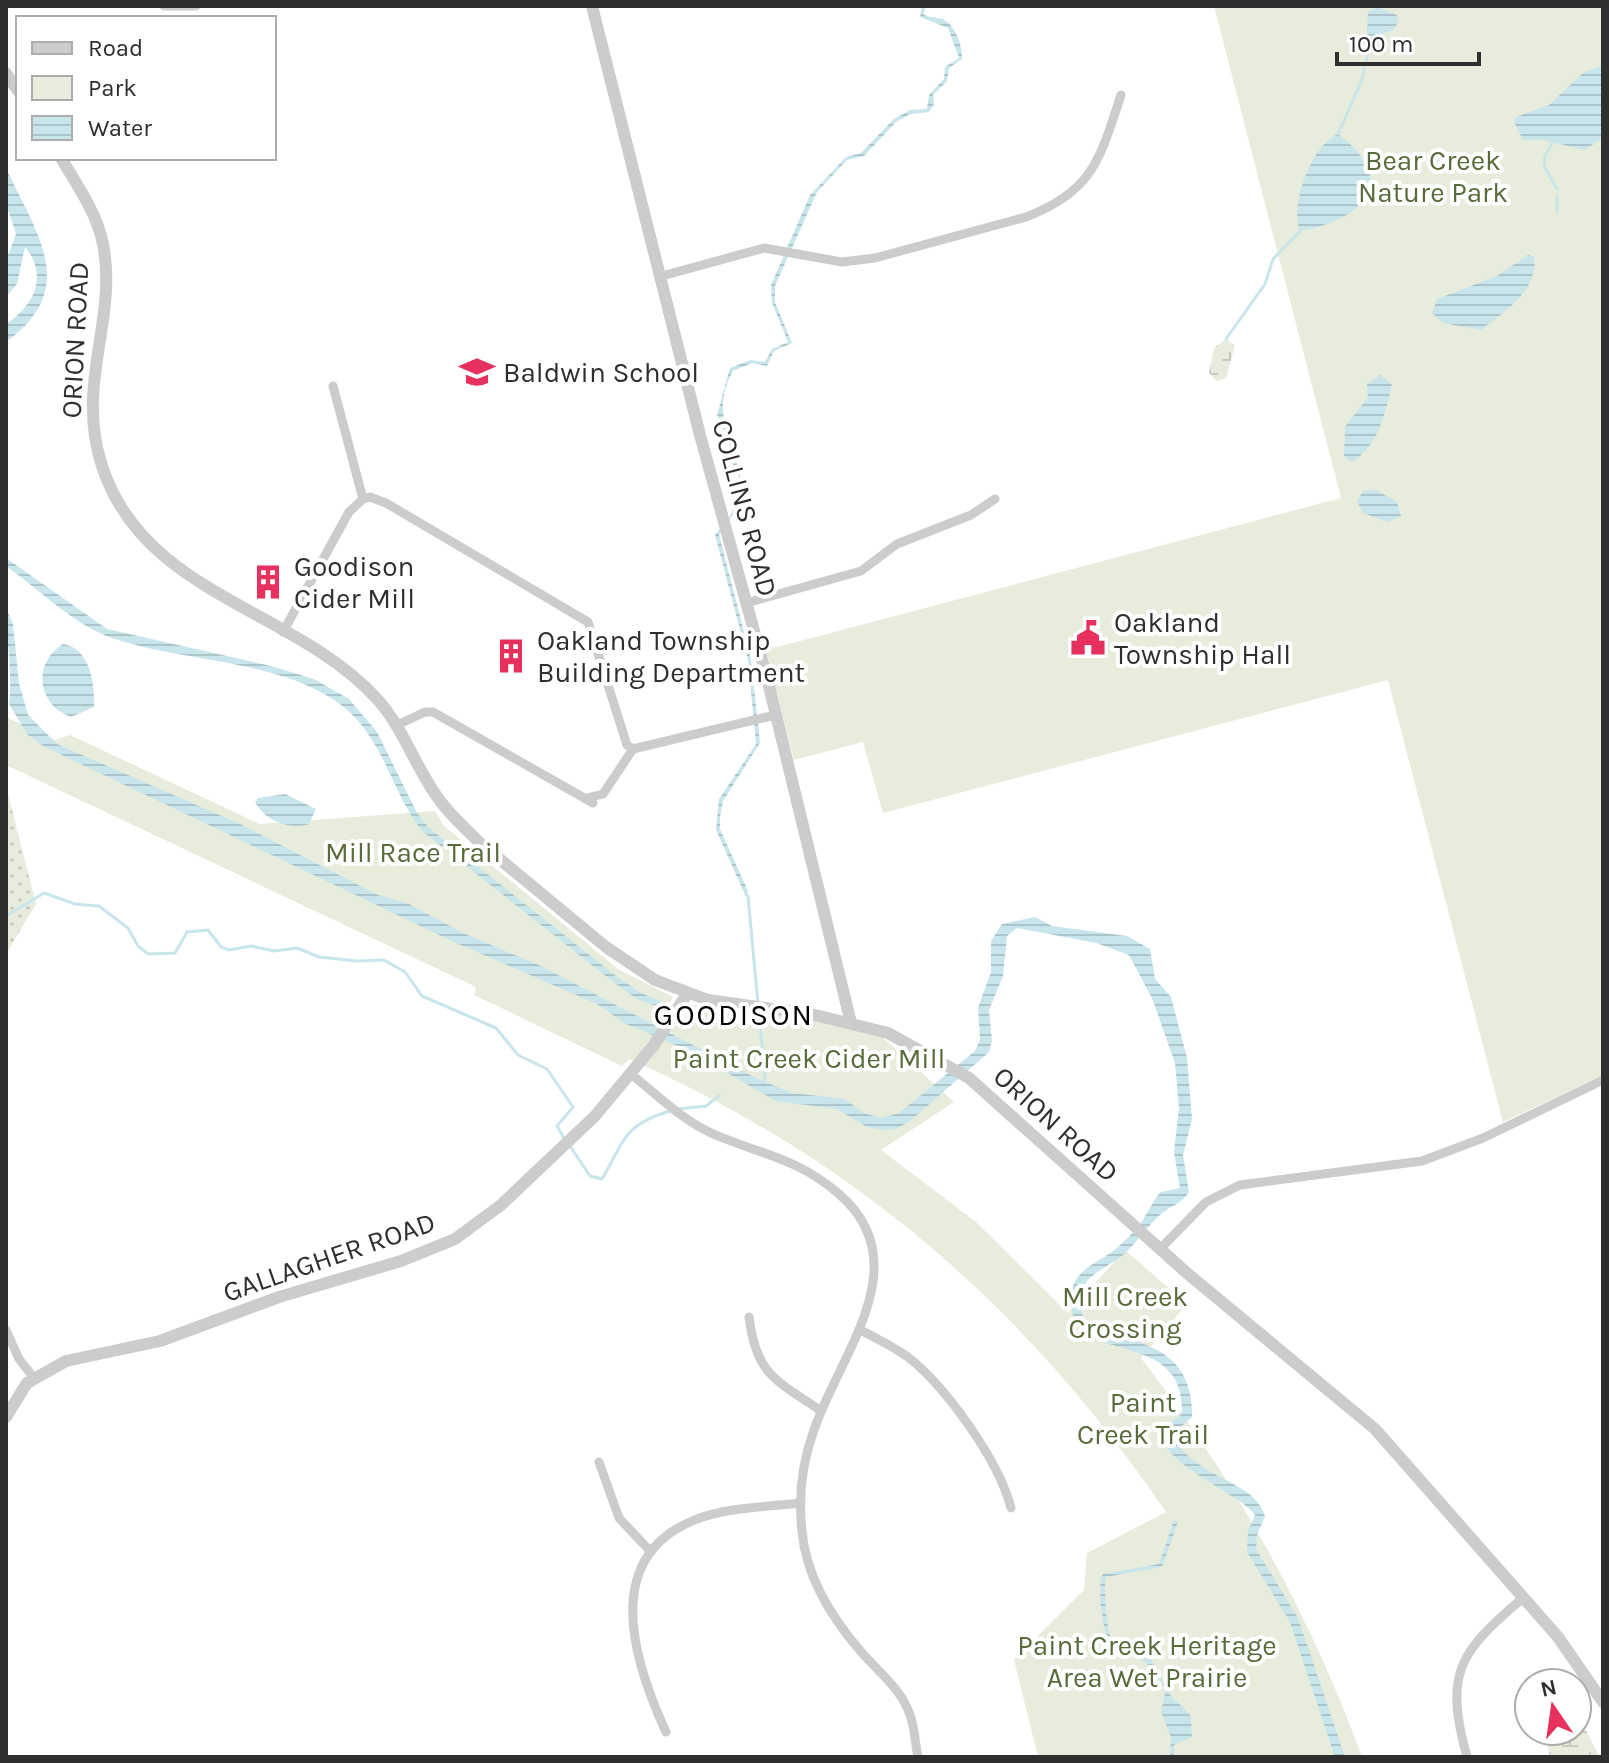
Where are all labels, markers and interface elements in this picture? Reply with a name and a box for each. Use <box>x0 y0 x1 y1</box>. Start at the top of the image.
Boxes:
legend <box>16 16 276 160</box>
scale bar <box>1337 16 1479 66</box>
text: 100 m <box>1349 30 1414 58</box>
text: Road <box>88 34 143 62</box>
text: Park <box>88 74 137 102</box>
text: Water <box>88 114 152 142</box>
park label: Bear Creek Nature Park <box>1358 144 1508 209</box>
street label: ORION ROAD <box>54 261 96 419</box>
school or university icon: Baldwin School <box>458 353 496 391</box>
place label: Baldwin School <box>503 356 699 389</box>
street label: COLLINS ROAD <box>706 416 784 600</box>
place label: Goodison Cider Mill <box>294 550 415 615</box>
building icon: Goodison Cider Mill <box>249 563 287 601</box>
place label: Oakland Township Hall <box>1114 606 1291 671</box>
public building icon: Oakland Township Hall <box>1069 619 1107 657</box>
place label: Oakland Township Building Department <box>537 624 805 689</box>
building icon: Oakland Township Building Department <box>492 637 530 675</box>
park label: Mill Race Trail <box>325 836 501 869</box>
district label: GOODISON <box>654 997 814 1033</box>
park label: Paint Creek Cider Mill <box>673 1042 945 1075</box>
street label: ORION ROAD <box>987 1059 1125 1189</box>
street label: GALLAGHER ROAD <box>218 1205 440 1309</box>
park label: Mill Creek Crossing <box>1062 1280 1188 1345</box>
park label: Paint Creek Trail <box>1077 1386 1209 1451</box>
park label: Paint Creek Heritage Area Wet Prairie <box>1017 1629 1277 1694</box>
north arrow <box>1513 1667 1593 1747</box>
text: N <box>1538 1674 1559 1703</box>

